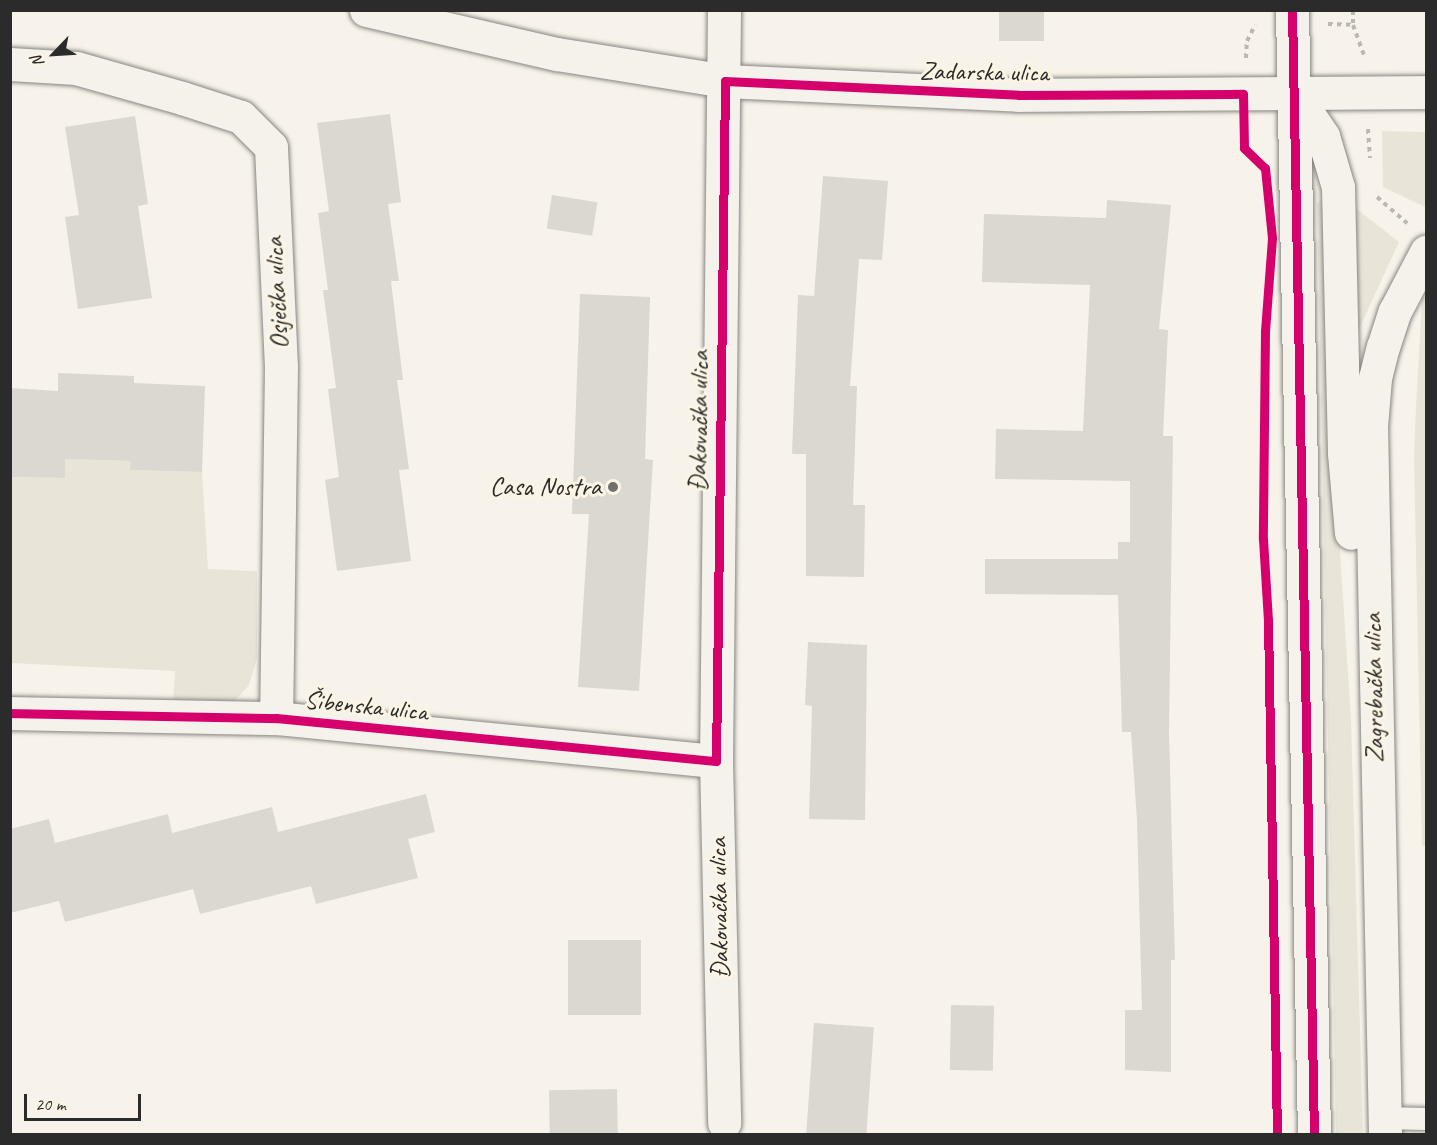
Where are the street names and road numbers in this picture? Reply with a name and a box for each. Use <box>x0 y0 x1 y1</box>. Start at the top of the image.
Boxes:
street label: Zadarska ulica <box>919 55 1049 89</box>
street label: Osječka ulica <box>259 237 295 349</box>
street label: Đakovačka ulica <box>682 351 716 491</box>
street label: Zagrebačka ulica <box>1357 613 1391 763</box>
street label: Šibenska ulica <box>303 684 429 728</box>
street label: Đakovačka ulica <box>702 838 736 978</box>

